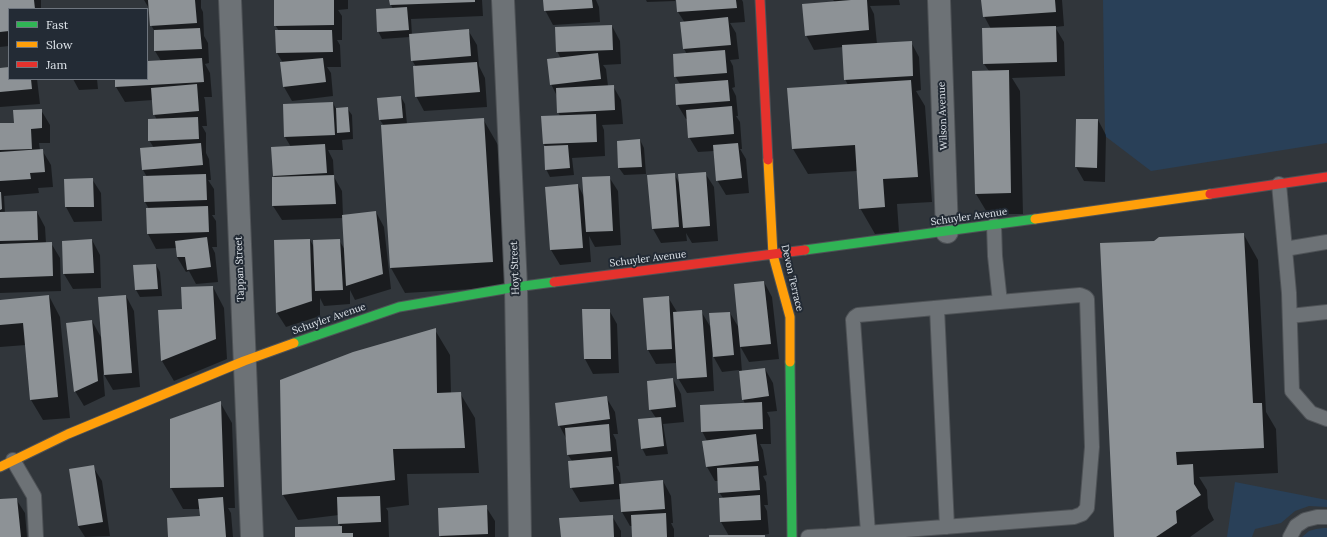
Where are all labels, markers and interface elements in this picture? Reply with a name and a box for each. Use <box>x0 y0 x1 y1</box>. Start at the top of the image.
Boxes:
legend <box>8 8 148 80</box>
text: Fast <box>46 17 69 32</box>
text: Slow <box>46 37 73 52</box>
text: Jam <box>46 57 67 72</box>
street label: Wilson Avenue <box>936 82 950 150</box>
street label: Schuyler Avenue <box>930 206 1008 228</box>
street label: Tappan Street <box>233 236 247 302</box>
street label: Hoyt Street <box>508 241 522 295</box>
street label: Devon Terrace <box>778 243 806 313</box>
street label: Schuyler Avenue <box>609 248 687 270</box>
street label: Schuyler Avenue <box>291 301 367 337</box>

